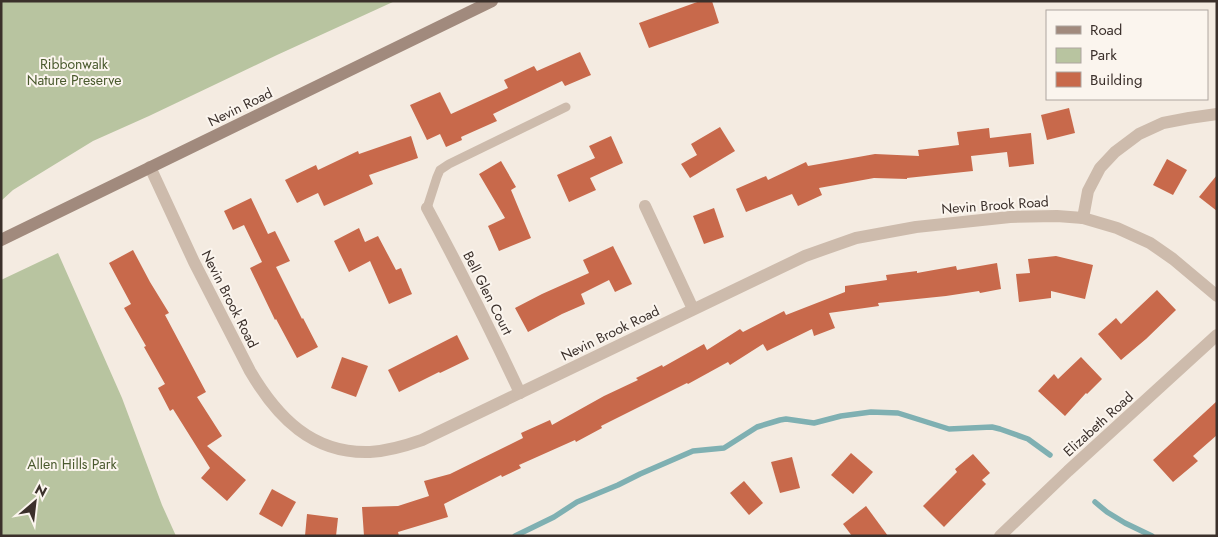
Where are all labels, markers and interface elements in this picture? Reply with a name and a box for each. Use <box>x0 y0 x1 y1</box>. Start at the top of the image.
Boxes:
legend <box>1046 10 1208 100</box>
text: Road <box>1090 19 1122 41</box>
text: Park <box>1090 44 1117 66</box>
park label: Ribbonwalk Nature Preserve <box>27 54 121 90</box>
text: Building <box>1090 69 1142 91</box>
street label: Nevin Road <box>204 83 276 131</box>
street label: Nevin Brook Road <box>941 191 1049 219</box>
street label: Nevin Brook Road <box>197 247 263 351</box>
street label: Bell Glen Court <box>458 248 518 339</box>
street label: Nevin Brook Road <box>557 300 663 366</box>
street label: Elizabeth Road <box>1059 387 1137 461</box>
park label: Allen Hills Park <box>27 454 117 474</box>
north arrow <box>10 477 60 527</box>
text: N <box>31 479 51 502</box>

